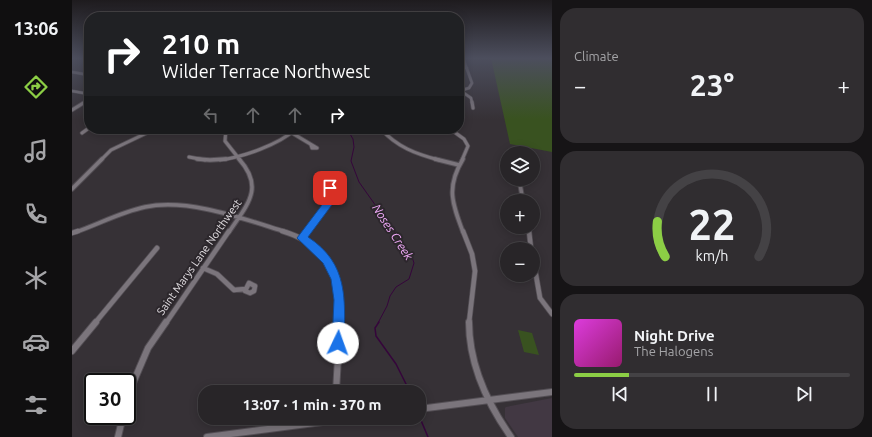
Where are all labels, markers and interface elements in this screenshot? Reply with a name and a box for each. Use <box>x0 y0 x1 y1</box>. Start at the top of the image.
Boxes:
text: 13:06 <box>13 18 59 38</box>
icon: right <box>96 28 148 80</box>
text: 210 m <box>162 28 240 59</box>
text: Climate <box>574 49 619 63</box>
text: Wilder Terrace Northwest <box>162 61 370 81</box>
text: 23° <box>690 68 734 102</box>
icon: directions <box>22 73 50 101</box>
text: − <box>574 73 586 98</box>
text: + <box>838 73 850 98</box>
icon: left <box>200 104 222 126</box>
icon: ahead <box>242 104 264 126</box>
icon: ahead <box>284 104 306 126</box>
icon: right <box>326 104 348 126</box>
icon: music <box>22 137 50 165</box>
map controls <box>500 146 540 282</box>
button: layers <box>500 146 540 186</box>
pin <box>313 171 347 205</box>
icon: arrive <box>319 177 341 199</box>
button: + <box>500 194 540 234</box>
street label: Saint Marys Lane Northwest <box>154 196 244 317</box>
icon: phone <box>22 200 50 228</box>
text: 22 <box>689 200 735 247</box>
water label: Noses Creek <box>370 202 416 263</box>
button: − <box>500 242 540 282</box>
text: km/h <box>696 247 728 263</box>
icon: climate <box>22 264 50 292</box>
position arrow <box>317 322 359 364</box>
text: Night Drive <box>634 327 715 344</box>
icon: car <box>22 328 50 356</box>
text: The Halogens <box>634 344 713 358</box>
speed limit sign: 30 <box>84 373 136 425</box>
icon: previous <box>609 383 631 405</box>
icon: pause <box>701 383 723 405</box>
icon: next <box>793 383 815 405</box>
icon: filters <box>22 391 50 419</box>
text: 13:07 · 1 min · 370 m <box>243 396 381 413</box>

